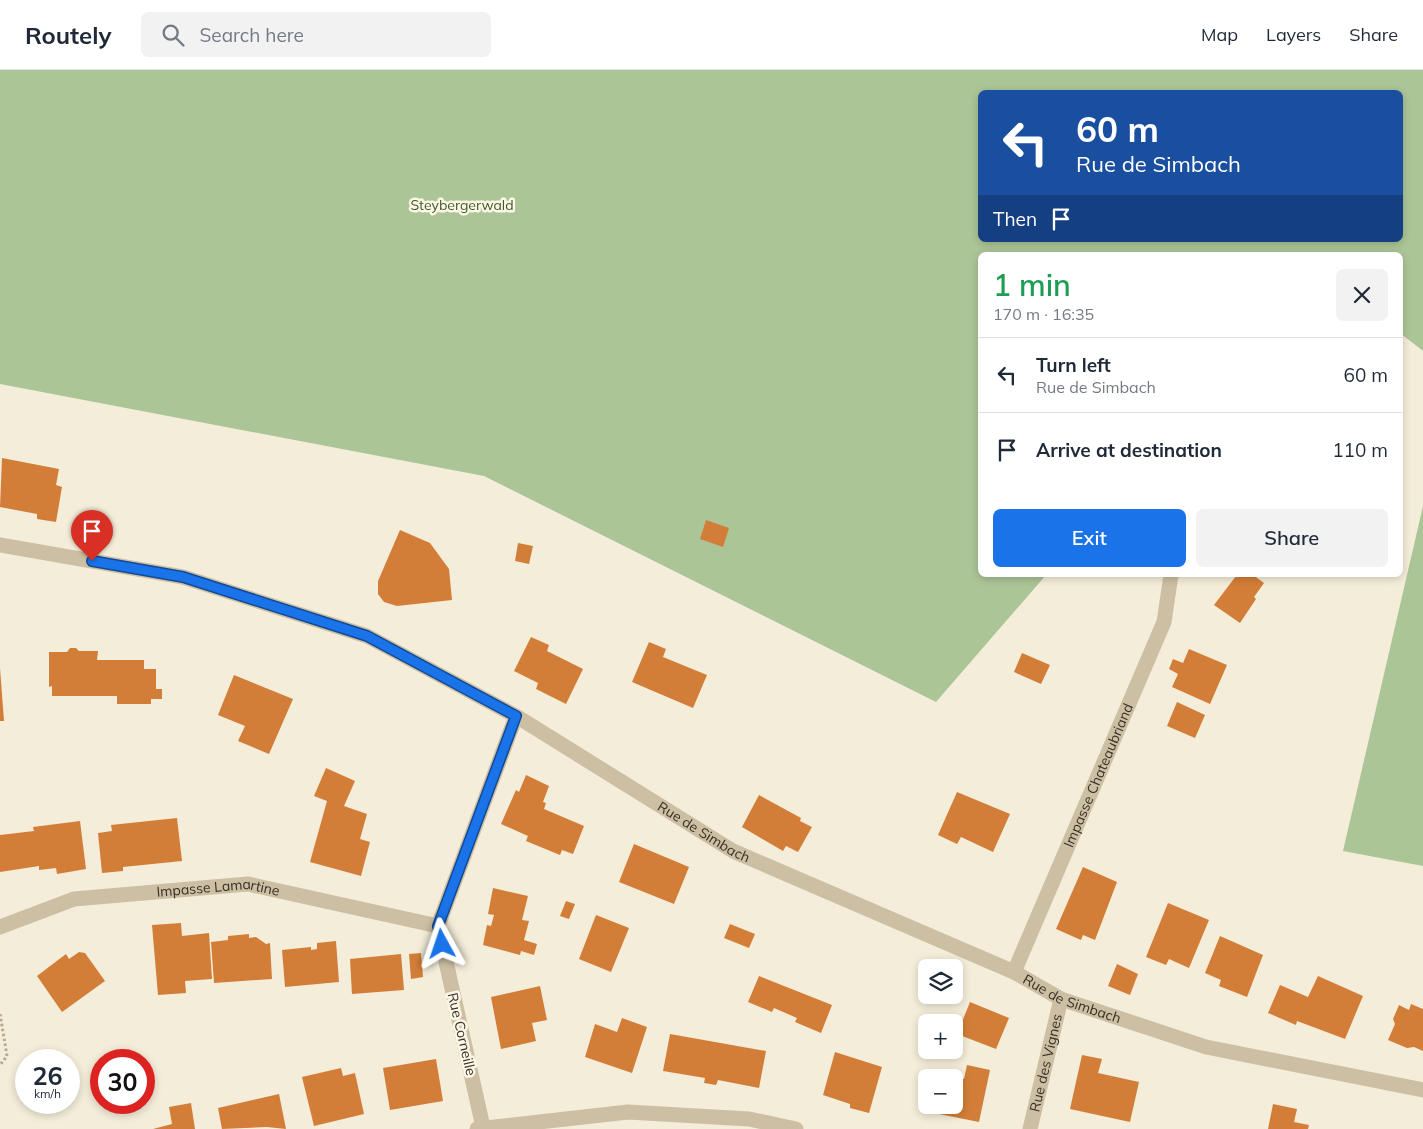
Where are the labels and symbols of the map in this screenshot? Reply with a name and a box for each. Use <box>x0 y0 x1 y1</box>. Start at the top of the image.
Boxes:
park label: Steybergerwald <box>410 196 514 214</box>
pin <box>71 510 113 561</box>
street label: Impasse Chateaubriand <box>1060 701 1137 850</box>
street label: Rue de Simbach <box>654 797 753 866</box>
street label: Impasse Lamartine <box>156 875 282 901</box>
position arrow <box>415 917 467 969</box>
street label: Rue de Simbach <box>1020 970 1123 1027</box>
street label: Rue Corneille <box>444 991 480 1077</box>
street label: Rue des Vignes <box>1025 1012 1066 1114</box>
speed limit sign: 30 <box>90 1049 155 1114</box>

